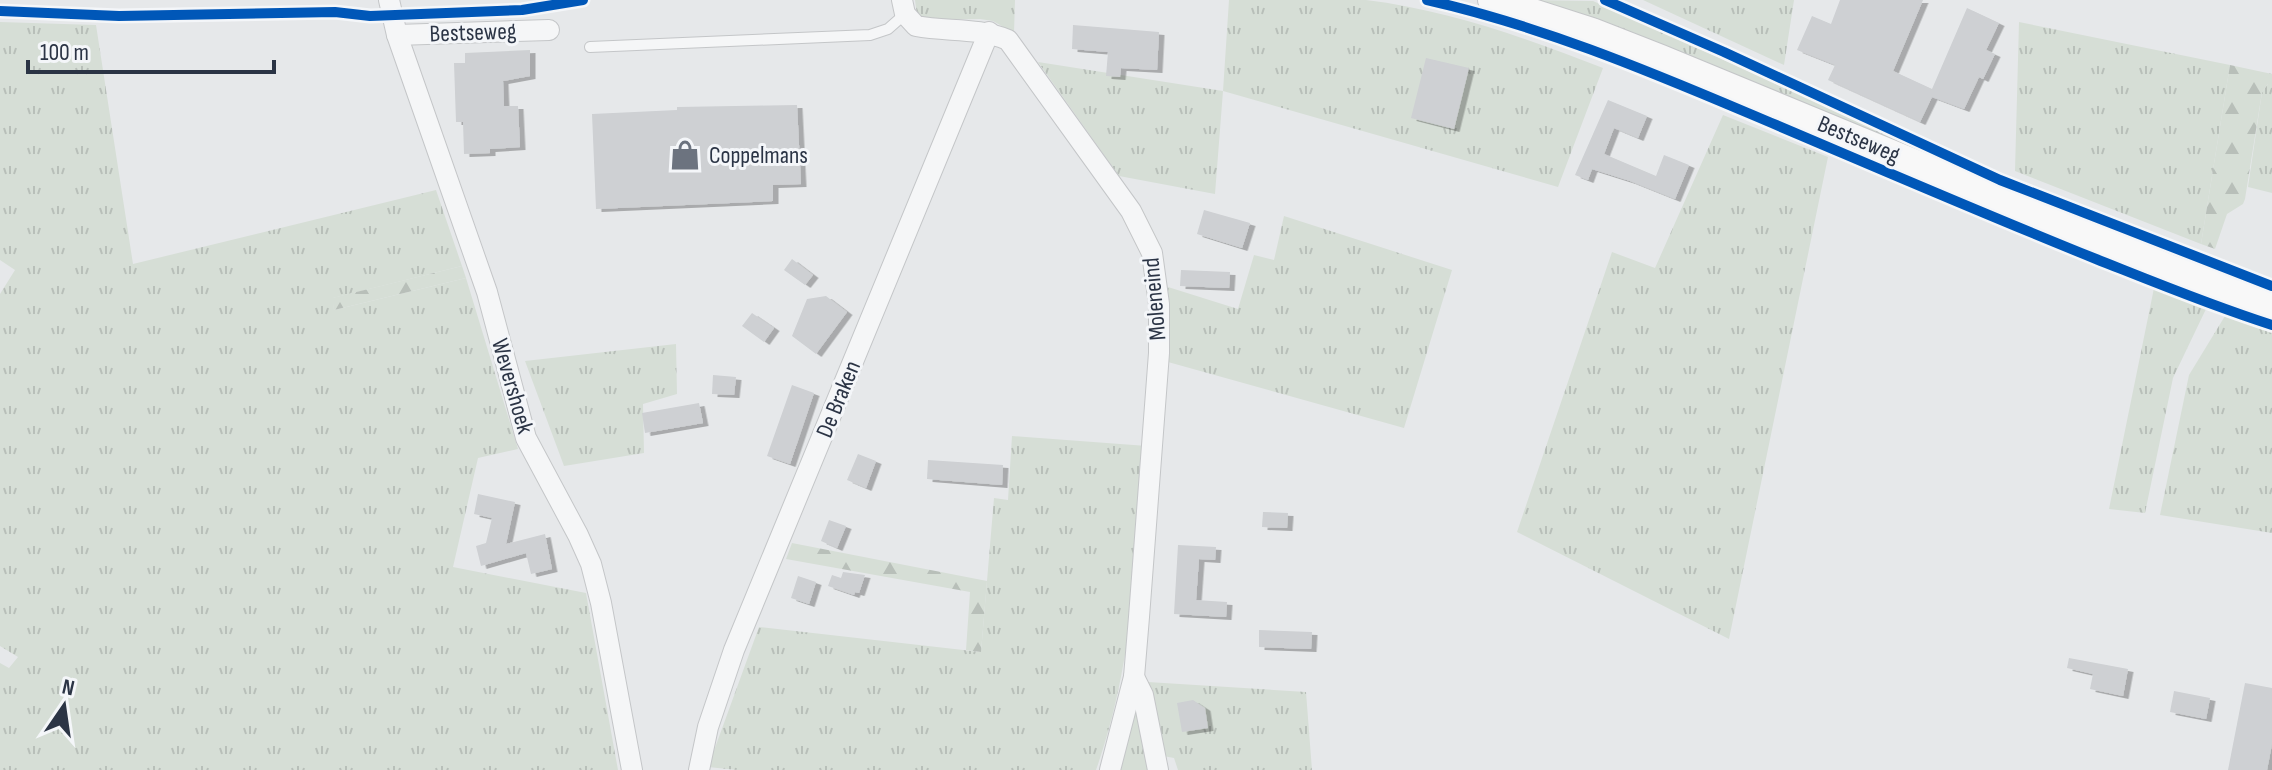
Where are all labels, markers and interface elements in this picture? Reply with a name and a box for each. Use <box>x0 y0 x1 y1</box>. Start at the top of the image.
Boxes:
street label: Bestseweg <box>429 16 517 49</box>
scale bar <box>28 24 274 74</box>
text: 100 m <box>40 38 89 67</box>
street label: Bestseweg <box>1813 109 1904 170</box>
shop icon: Coppelmans <box>668 138 702 172</box>
place label: Coppelmans <box>709 141 808 170</box>
street label: Moleneind <box>1136 256 1173 342</box>
street label: Wevershoek <box>485 335 540 437</box>
street label: De Braken <box>810 356 867 442</box>
north arrow <box>24 666 104 746</box>
text: N <box>59 673 77 702</box>

